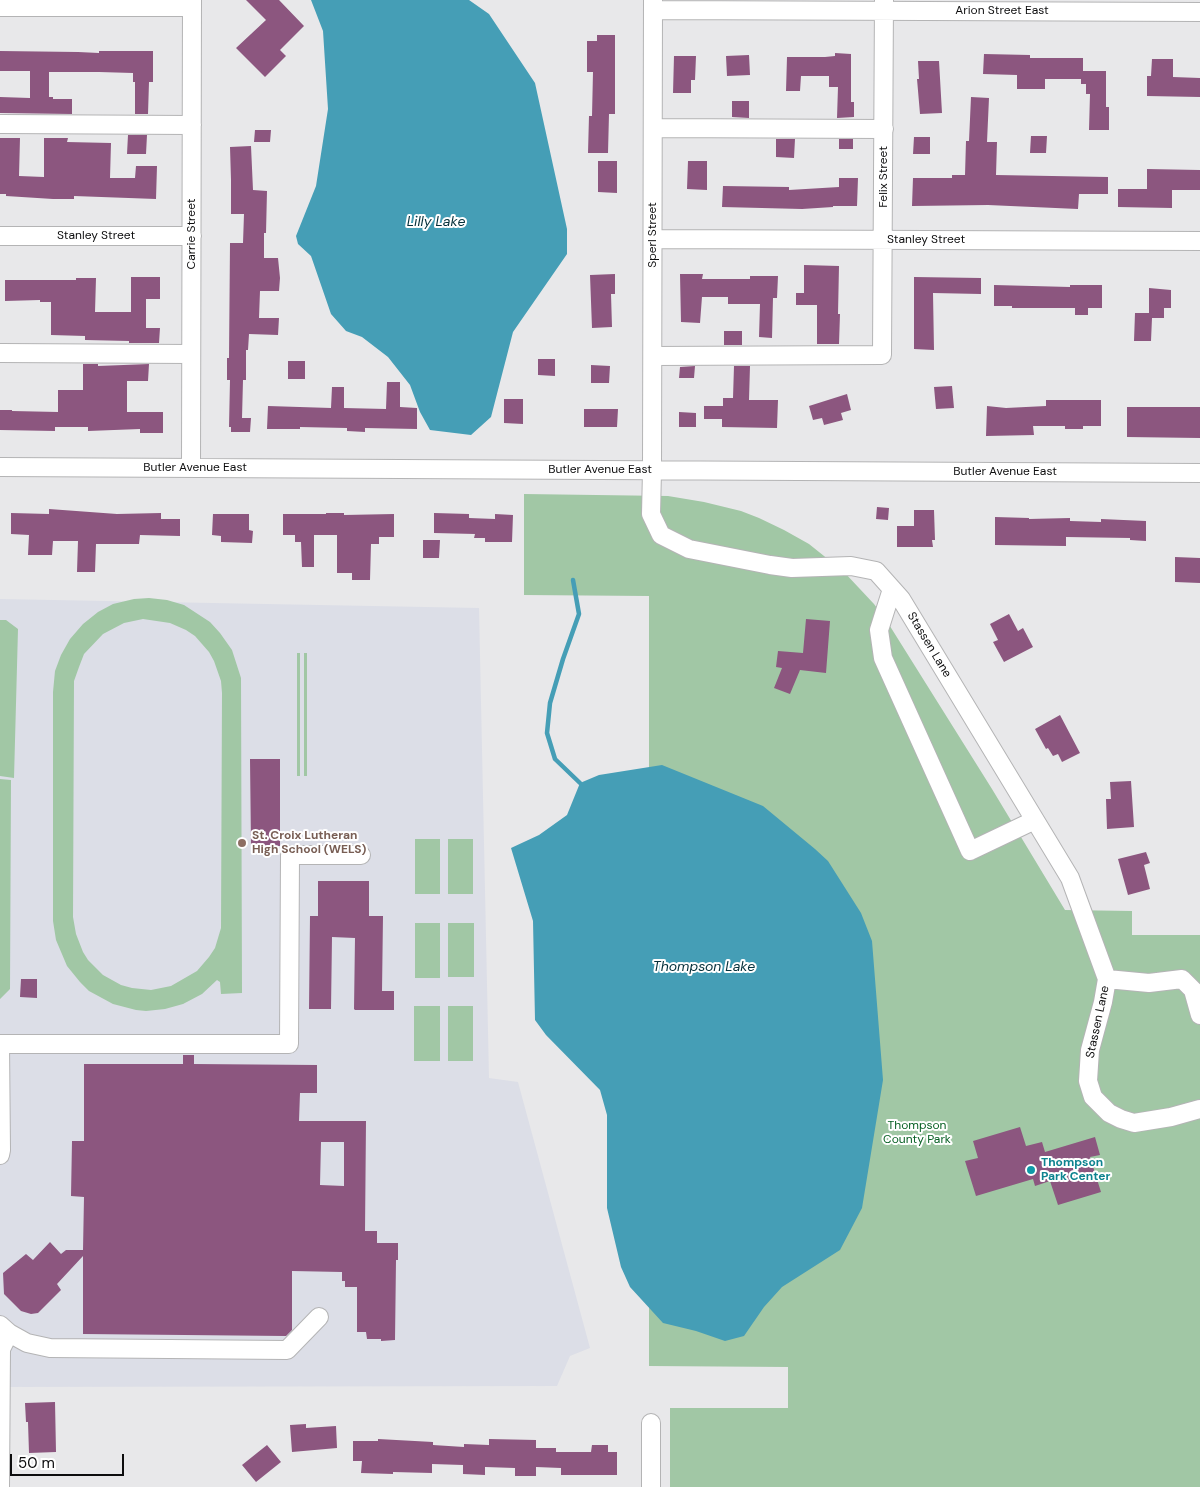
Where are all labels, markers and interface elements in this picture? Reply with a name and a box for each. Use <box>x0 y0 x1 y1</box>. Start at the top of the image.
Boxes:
street label: Arion Street East <box>955 4 1049 18</box>
street label: Felix Street <box>877 146 891 208</box>
street label: Carrie Street <box>185 199 199 269</box>
street label: Sperl Street <box>646 202 660 268</box>
water label: Lilly Lake <box>407 214 465 230</box>
street label: Stanley Street <box>57 229 135 243</box>
street label: Stanley Street <box>887 233 965 247</box>
street label: Butler Avenue East <box>143 461 247 475</box>
street label: Butler Avenue East <box>548 463 652 477</box>
street label: Butler Avenue East <box>953 465 1057 479</box>
street label: Stassen Lane <box>904 610 954 680</box>
place label: St. Croix Lutheran High School (WELS) <box>252 829 366 857</box>
marker: St. Croix Lutheran High School (WELS) <box>236 837 248 849</box>
water label: Thompson Lake <box>653 959 755 975</box>
street label: Stassen Lane <box>1083 984 1113 1060</box>
park label: Thompson County Park <box>883 1119 951 1147</box>
place label: Thompson Park Center <box>1041 1156 1110 1184</box>
marker: Thompson Park Center <box>1025 1164 1037 1176</box>
scale bar <box>12 1444 126 1476</box>
text: 50 m <box>18 1453 55 1473</box>

